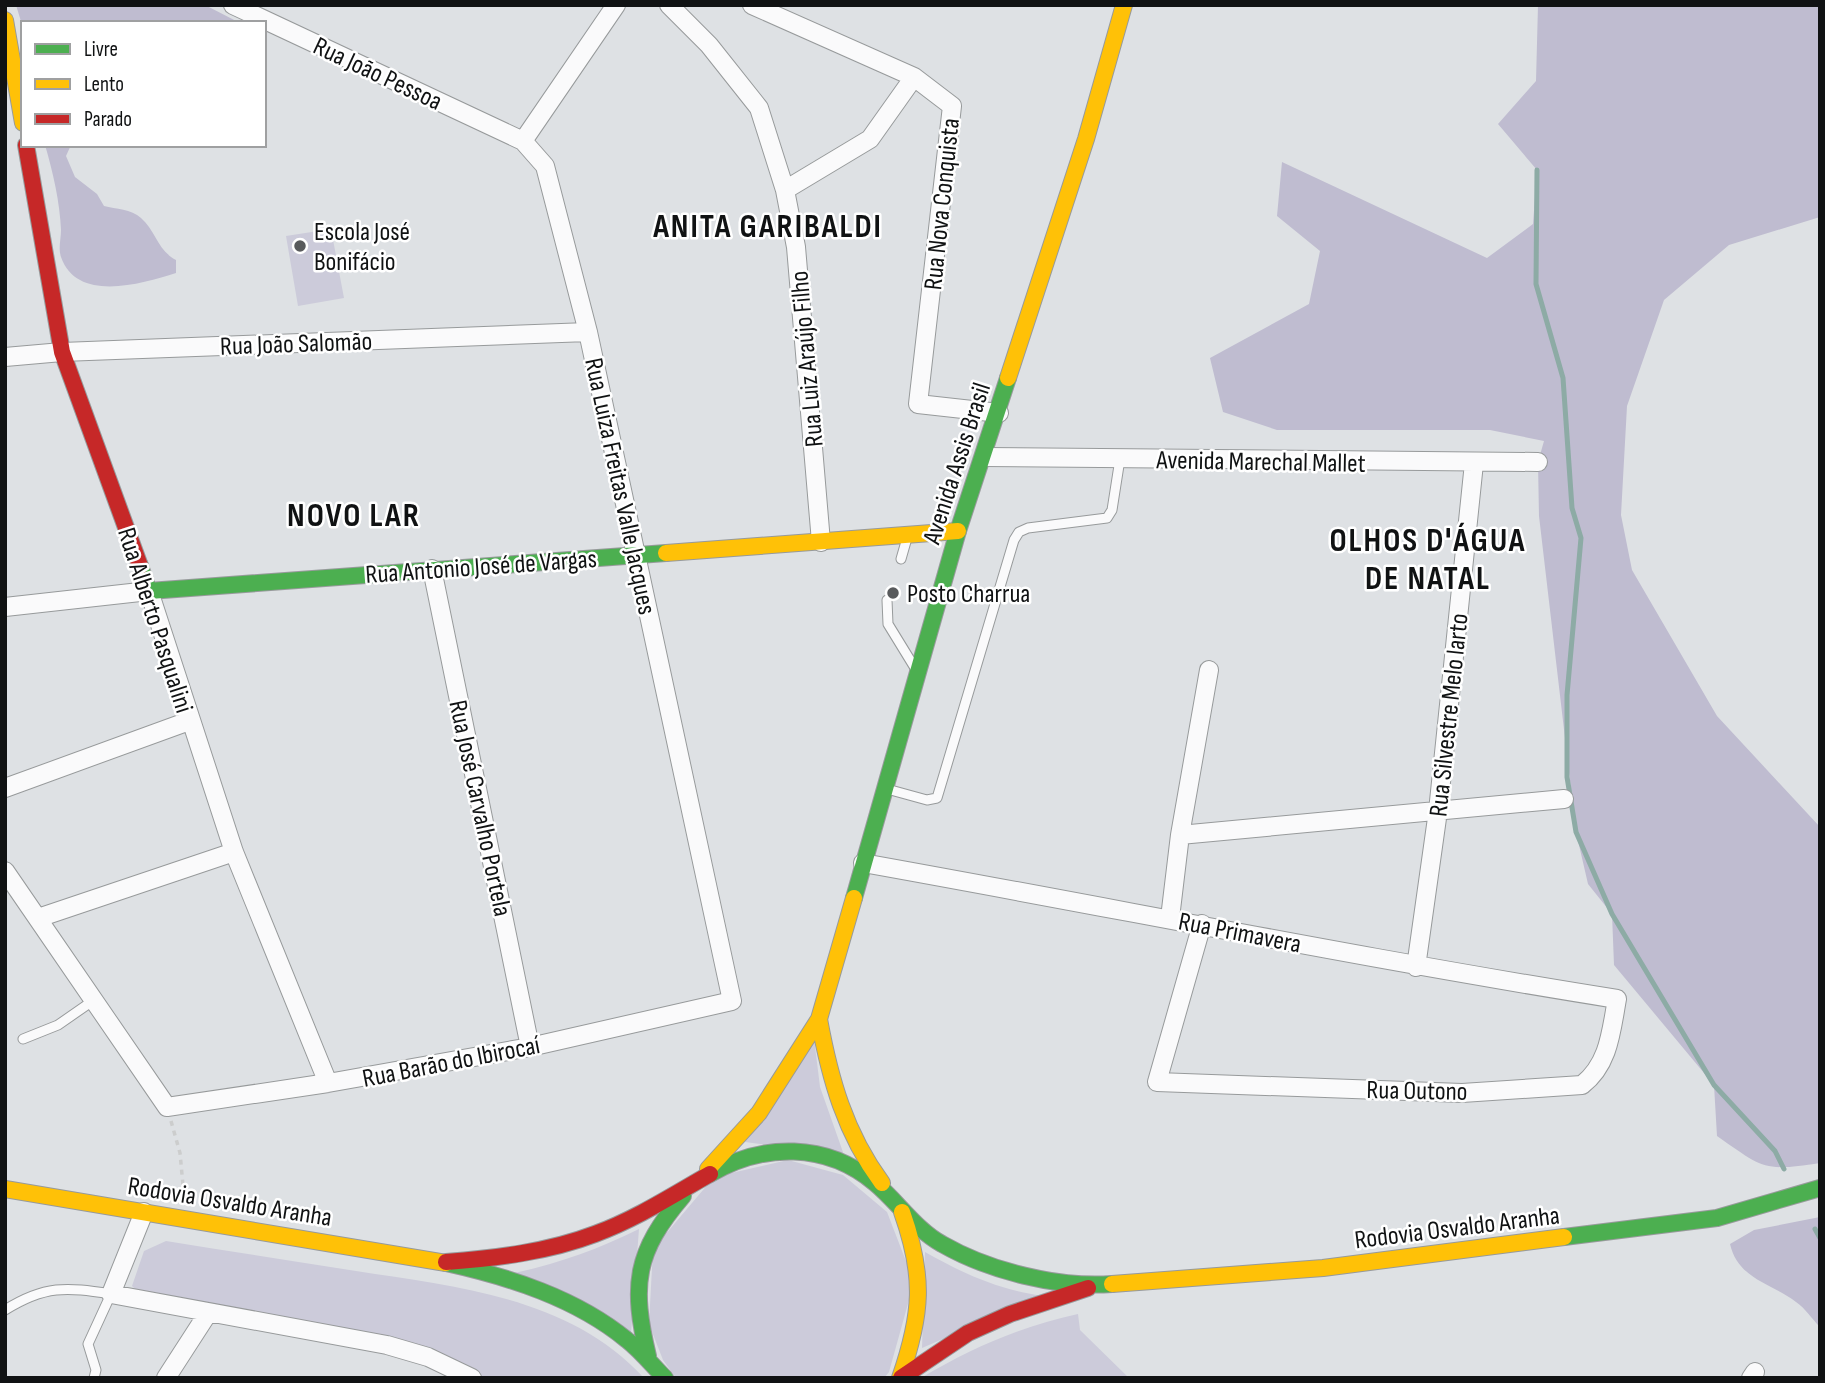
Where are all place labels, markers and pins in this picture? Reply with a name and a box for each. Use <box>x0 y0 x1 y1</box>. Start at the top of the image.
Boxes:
place label: Escola José Bonifácio <box>314 217 410 278</box>
marker: Escola José Bonifácio <box>292 238 308 254</box>
place label: Posto Charrua <box>907 579 1030 610</box>
marker: Posto Charrua <box>885 585 901 601</box>

